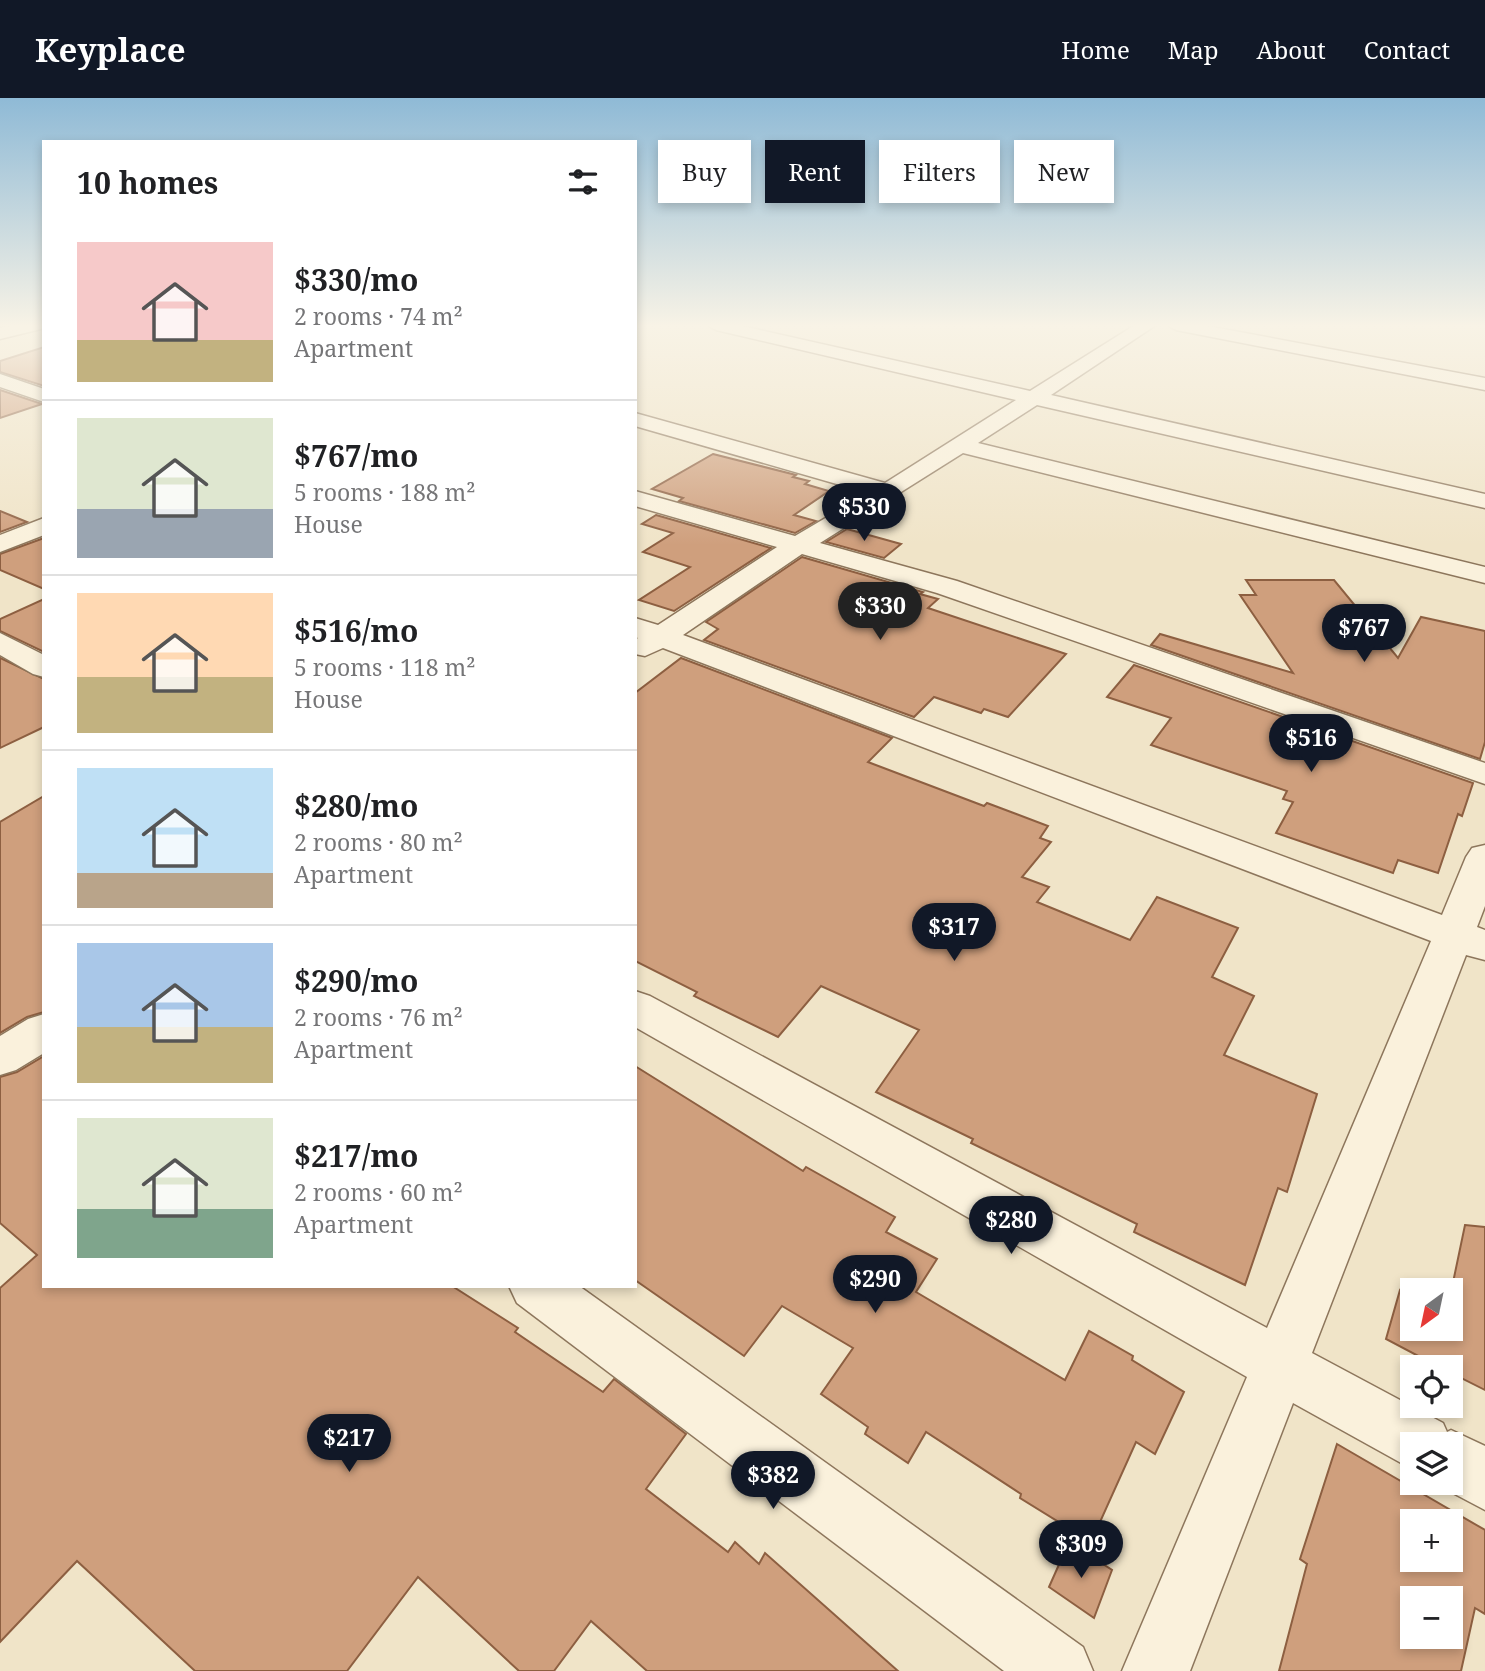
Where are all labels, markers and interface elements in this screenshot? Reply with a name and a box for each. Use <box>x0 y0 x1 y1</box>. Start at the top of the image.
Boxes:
text: Keyplace <box>35 27 186 72</box>
text: Home <box>1061 33 1130 66</box>
text: Map <box>1168 33 1219 66</box>
text: About <box>1257 33 1326 66</box>
text: Contact <box>1364 33 1450 66</box>
chip: Buy <box>658 140 751 203</box>
chip: Rent <box>765 140 865 203</box>
chip: Filters <box>879 140 1000 203</box>
chip: New <box>1014 140 1114 203</box>
text: 10 homes <box>77 162 218 203</box>
icon: filters <box>564 163 602 201</box>
text: $330/mo <box>294 259 418 300</box>
icon: home <box>133 270 217 354</box>
text: 2 rooms · 74 m² <box>294 300 463 332</box>
text: Apartment <box>294 332 413 364</box>
text: $767/mo <box>294 435 418 476</box>
icon: home <box>133 446 217 530</box>
text: 5 rooms · 188 m² <box>294 476 476 508</box>
pin: $530 <box>823 484 905 543</box>
text: $530 <box>838 490 890 522</box>
text: House <box>294 508 363 540</box>
pin: $330 <box>839 582 921 642</box>
text: $330 <box>854 589 906 621</box>
pin: $767 <box>1323 604 1405 664</box>
text: $516/mo <box>294 610 418 651</box>
text: $767 <box>1338 611 1390 643</box>
icon: home <box>133 621 217 705</box>
text: 5 rooms · 118 m² <box>294 651 476 683</box>
text: House <box>294 683 363 715</box>
pin: $516 <box>1270 714 1352 774</box>
text: $516 <box>1285 721 1337 753</box>
text: $280/mo <box>294 785 418 826</box>
icon: home <box>133 796 217 880</box>
text: 2 rooms · 80 m² <box>294 826 463 858</box>
text: Apartment <box>294 858 413 890</box>
pin: $317 <box>913 904 995 963</box>
text: $317 <box>928 910 980 942</box>
text: $290/mo <box>294 960 418 1001</box>
icon: home <box>133 971 217 1055</box>
text: 2 rooms · 76 m² <box>294 1001 463 1033</box>
text: Apartment <box>294 1033 413 1065</box>
text: $217/mo <box>294 1135 418 1176</box>
icon: home <box>133 1146 217 1230</box>
text: 2 rooms · 60 m² <box>294 1176 463 1208</box>
pin: $280 <box>970 1196 1052 1256</box>
text: $280 <box>985 1203 1037 1235</box>
text: Apartment <box>294 1208 413 1240</box>
pin: $290 <box>834 1256 916 1315</box>
text: $290 <box>849 1262 901 1294</box>
north arrow <box>1400 1278 1463 1340</box>
map controls <box>1400 1278 1463 1649</box>
button: locate <box>1400 1355 1463 1418</box>
pin: $217 <box>308 1414 390 1474</box>
text: $217 <box>323 1421 375 1453</box>
button: layers <box>1400 1432 1463 1495</box>
pin: $382 <box>732 1452 814 1511</box>
text: $382 <box>747 1458 799 1490</box>
button: + <box>1400 1509 1463 1572</box>
pin: $309 <box>1040 1520 1122 1580</box>
text: $309 <box>1055 1527 1107 1559</box>
button: − <box>1400 1586 1463 1649</box>

